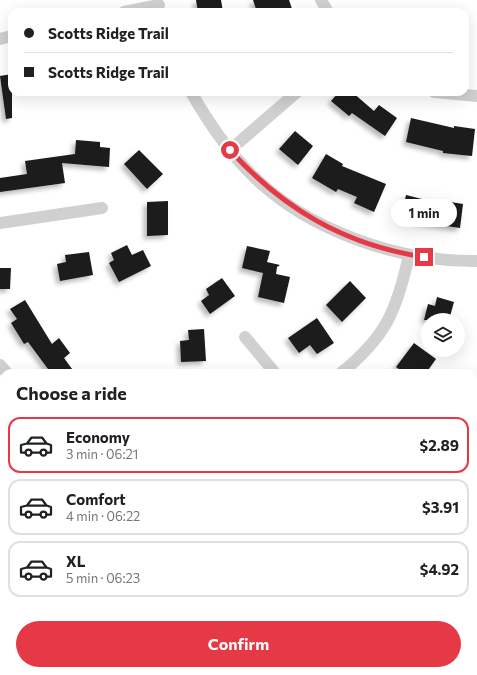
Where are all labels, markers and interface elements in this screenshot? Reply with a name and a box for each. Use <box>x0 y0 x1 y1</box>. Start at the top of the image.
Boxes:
text: Scotts Ridge Trail <box>48 24 169 42</box>
text: Scotts Ridge Trail <box>48 63 169 81</box>
route start <box>221 141 239 159</box>
callout: 1 min <box>391 199 457 227</box>
text: 1 min <box>409 205 439 221</box>
route end <box>415 248 433 266</box>
map controls <box>421 313 465 357</box>
button: layers <box>421 313 465 357</box>
text: Choose a ride <box>16 382 127 404</box>
icon: car <box>18 427 54 463</box>
text: Economy <box>66 428 130 446</box>
text: $2.89 <box>420 436 459 454</box>
text: 3 min · 06:21 <box>66 446 138 462</box>
icon: car <box>18 489 54 525</box>
text: Comfort <box>66 490 126 508</box>
text: $3.91 <box>422 498 459 516</box>
text: 4 min · 06:22 <box>66 508 140 524</box>
icon: car <box>18 551 54 587</box>
text: XL <box>66 552 85 570</box>
text: $4.92 <box>420 560 459 578</box>
text: 5 min · 06:23 <box>66 570 140 586</box>
button: Confirm <box>16 621 461 667</box>

